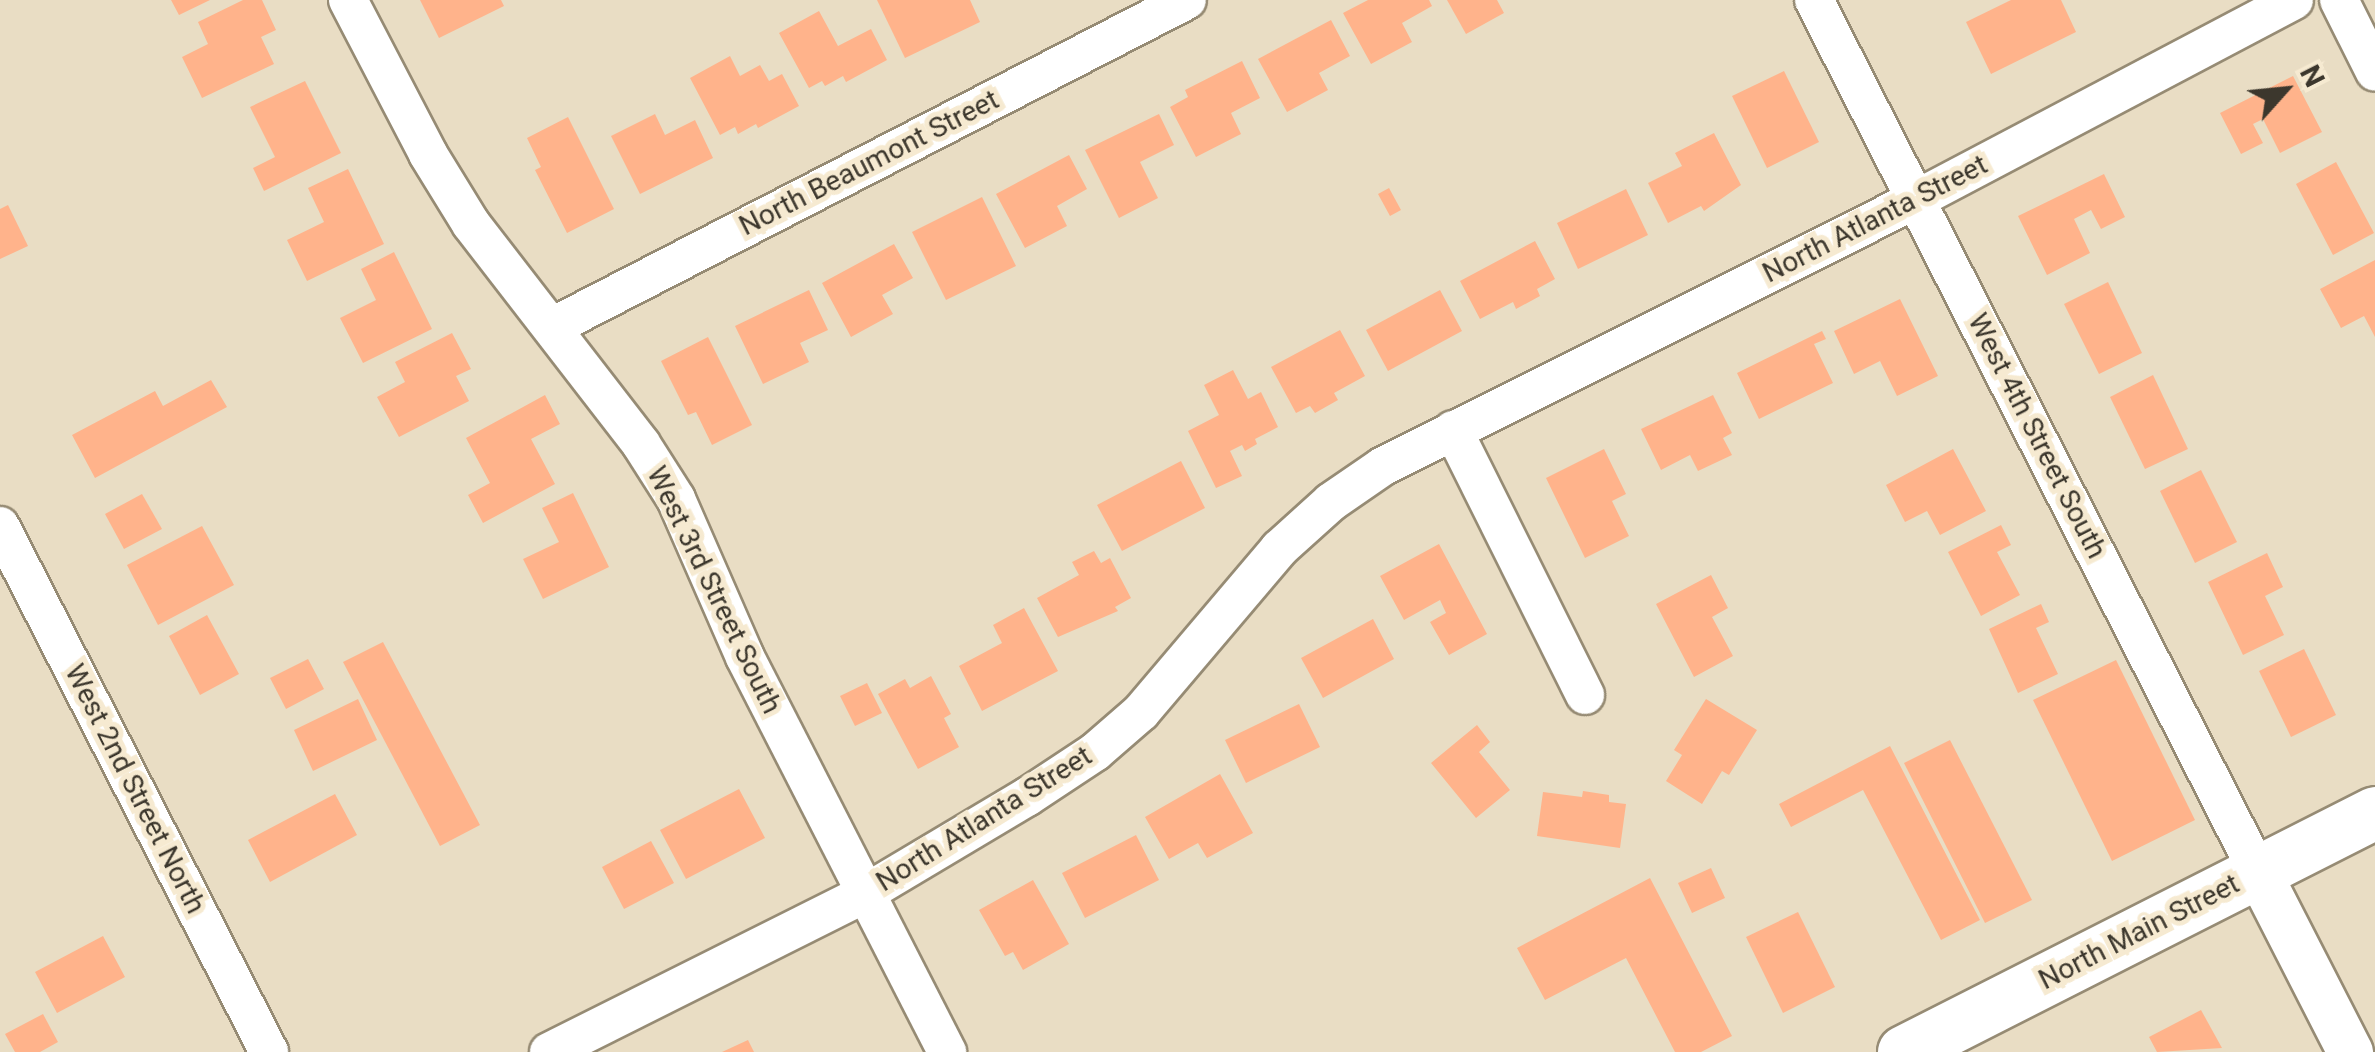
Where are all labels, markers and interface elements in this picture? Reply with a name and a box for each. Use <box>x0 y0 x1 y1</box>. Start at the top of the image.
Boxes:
north arrow <box>2235 40 2335 140</box>
text: N <box>2293 60 2331 92</box>
street label: North Beaumont Street <box>734 83 1004 243</box>
street label: North Atlanta Street <box>1757 148 1993 290</box>
street label: West 4th Street South <box>1961 308 2113 564</box>
street label: West 3rd Street South <box>640 461 788 719</box>
street label: West 2nd Street North <box>58 659 212 919</box>
street label: North Atlanta Street <box>870 739 1098 899</box>
street label: North Main Street <box>2033 867 2245 997</box>

